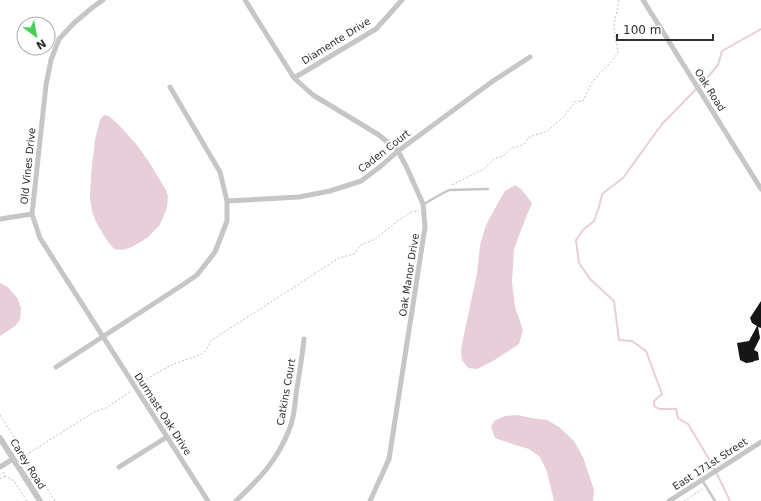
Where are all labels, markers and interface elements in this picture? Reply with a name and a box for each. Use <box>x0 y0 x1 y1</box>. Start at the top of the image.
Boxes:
street label: Diamente Drive <box>300 15 372 67</box>
north arrow <box>16 16 56 56</box>
scale bar <box>617 16 713 42</box>
text: 100 m <box>623 23 661 37</box>
text: N <box>34 36 48 52</box>
street label: Oak Road <box>693 67 727 113</box>
street label: Old Vines Drive <box>18 127 38 205</box>
street label: Caden Court <box>356 127 412 175</box>
street label: Oak Manor Drive <box>397 233 421 317</box>
street label: Catkins Court <box>275 358 297 426</box>
street label: Durmast Oak Drive <box>132 371 194 457</box>
street label: East 171st Street <box>671 436 749 492</box>
street label: Carey Road <box>8 437 48 491</box>

